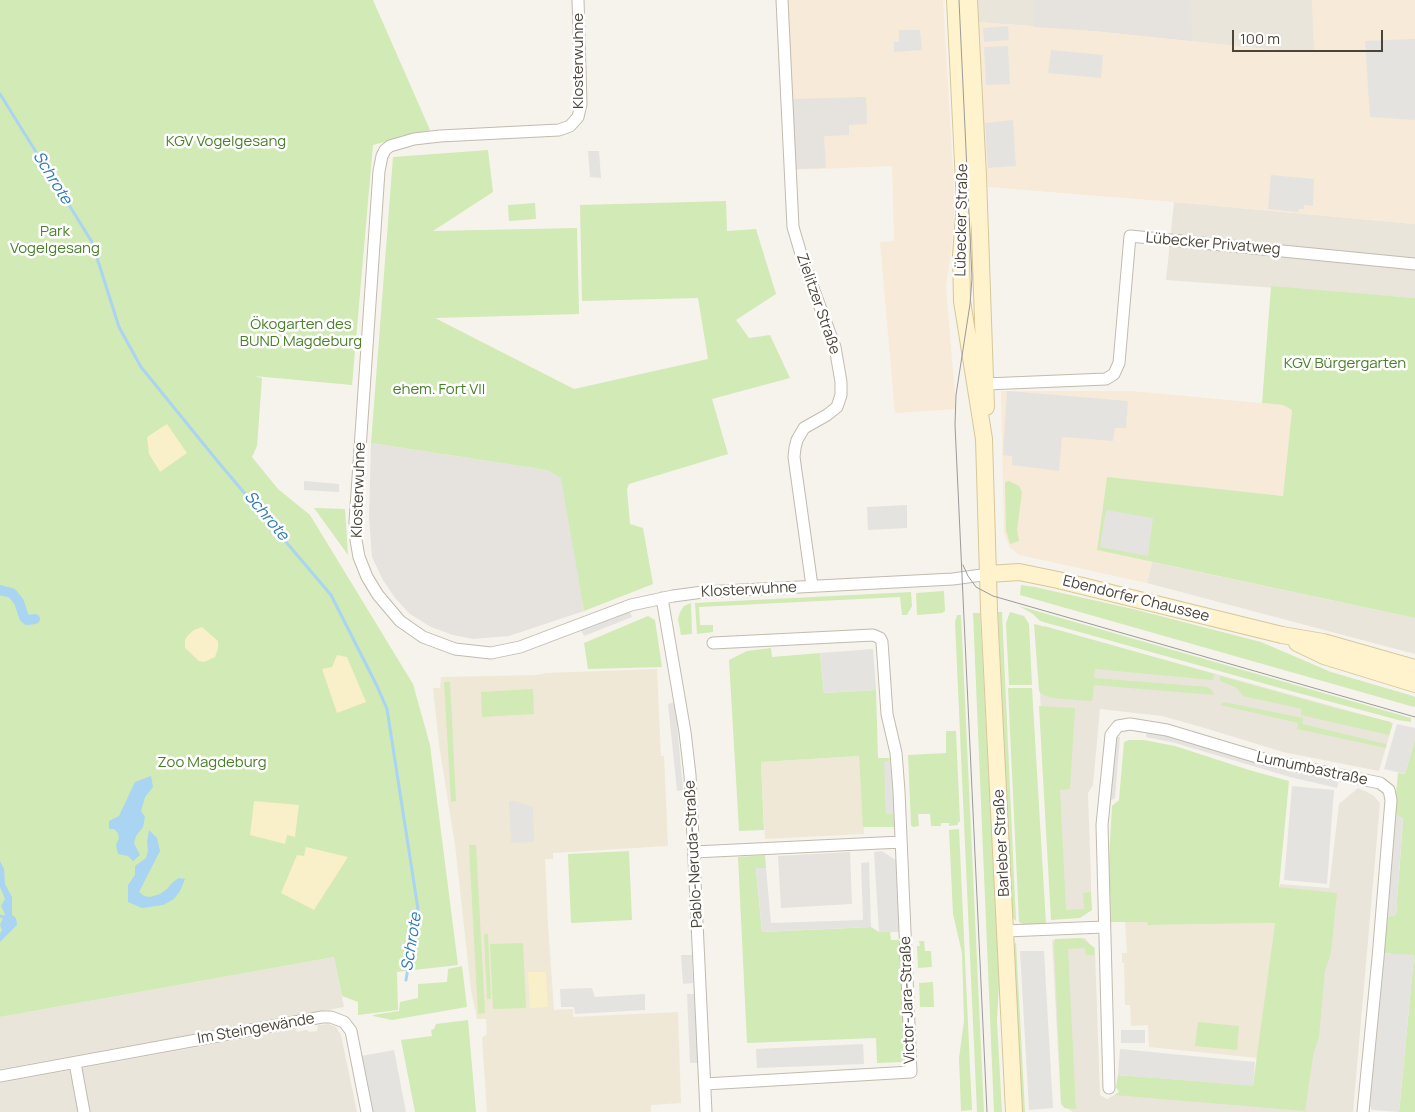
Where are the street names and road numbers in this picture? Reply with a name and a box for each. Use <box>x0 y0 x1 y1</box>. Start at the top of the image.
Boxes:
street label: Klosterwuhne <box>570 13 588 109</box>
street label: Lübecker Straße <box>952 163 972 277</box>
street label: Lübecker Privatweg <box>1145 229 1281 259</box>
street label: Zielitzer Straße <box>792 251 844 357</box>
street label: Klosterwuhne <box>348 442 370 538</box>
street label: Ebendorfer Chaussee <box>1061 572 1211 626</box>
street label: Klosterwuhne <box>701 579 797 601</box>
street label: Lumumbastraße <box>1255 748 1369 790</box>
street label: Pablo-Neruda-Straße <box>681 780 707 928</box>
street label: Barleber Straße <box>990 789 1014 897</box>
street label: Victor-Jara-Straße <box>897 936 919 1064</box>
street label: Im Steingewände <box>196 1010 316 1048</box>

